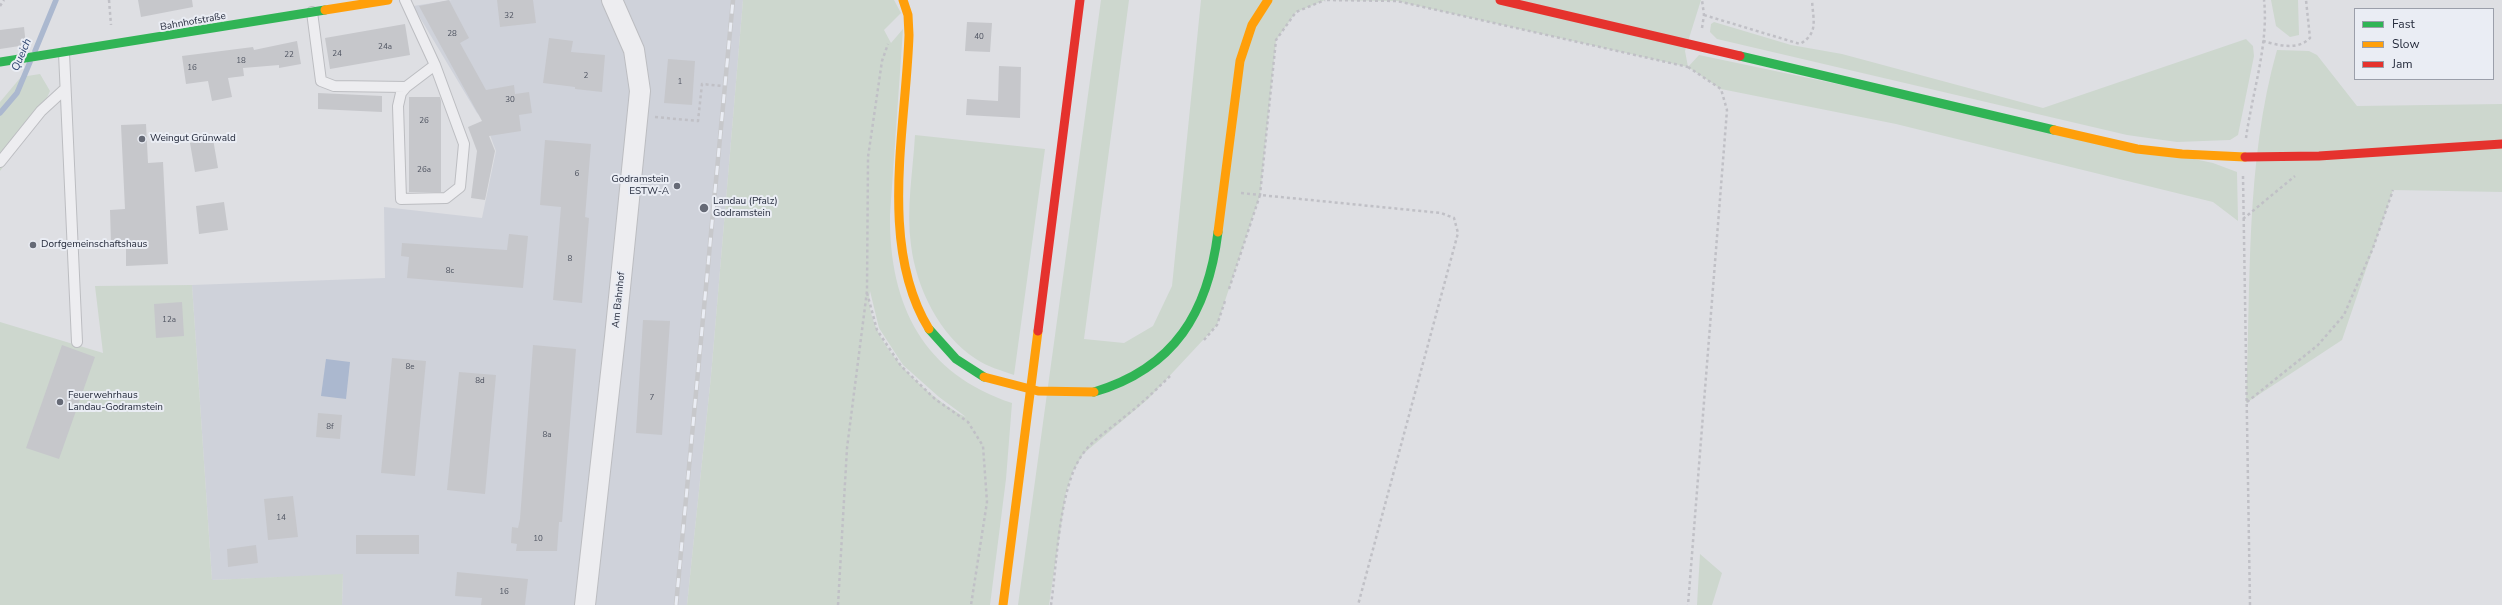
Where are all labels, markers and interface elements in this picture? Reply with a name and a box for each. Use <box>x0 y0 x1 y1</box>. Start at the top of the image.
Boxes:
legend <box>2354 8 2494 80</box>
street label: Bahnhofstraße <box>159 10 227 34</box>
house number: 32 <box>504 11 514 21</box>
text: Fast <box>2392 16 2415 32</box>
house number: 28 <box>447 29 457 39</box>
house number: 40 <box>974 32 984 42</box>
text: Slow <box>2392 36 2420 52</box>
water label: Queich <box>9 37 35 73</box>
house number: 24a <box>378 42 392 52</box>
house number: 24 <box>332 49 342 59</box>
house number: 22 <box>284 50 294 60</box>
house number: 18 <box>236 56 246 66</box>
text: Jam <box>2392 56 2413 72</box>
house number: 16 <box>187 63 197 73</box>
house number: 2 <box>584 71 588 81</box>
house number: 1 <box>678 77 682 87</box>
house number: 30 <box>505 95 515 105</box>
house number: 26 <box>419 116 429 126</box>
place label: Weingut Grünwald <box>150 133 236 145</box>
marker: Weingut Grünwald <box>137 134 147 144</box>
house number: 26a <box>417 165 431 175</box>
house number: 6 <box>575 169 579 179</box>
place label: Godramstein ESTW-A <box>611 174 669 198</box>
marker: Godramstein ESTW-A <box>672 181 682 191</box>
place label: Landau (Pfalz) Godramstein <box>713 196 778 220</box>
marker: Landau (Pfalz) Godramstein <box>698 202 710 214</box>
place label: Dorfgemeinschaftshaus <box>41 239 147 251</box>
marker: Dorfgemeinschaftshaus <box>28 240 38 250</box>
house number: 8 <box>568 254 572 264</box>
house number: 8c <box>446 266 454 276</box>
street label: Am Bahnhof <box>610 271 628 329</box>
house number: 12a <box>162 315 176 325</box>
house number: 8e <box>405 362 415 372</box>
house number: 8d <box>475 376 485 386</box>
place label: Feuerwehrhaus Landau-Godramstein <box>68 390 163 414</box>
house number: 7 <box>650 393 654 403</box>
marker: Feuerwehrhaus Landau-Godramstein <box>55 397 65 407</box>
house number: 8f <box>326 422 334 432</box>
house number: 8a <box>542 430 552 440</box>
house number: 14 <box>276 513 286 523</box>
house number: 10 <box>533 534 543 544</box>
house number: 16 <box>499 587 509 597</box>

